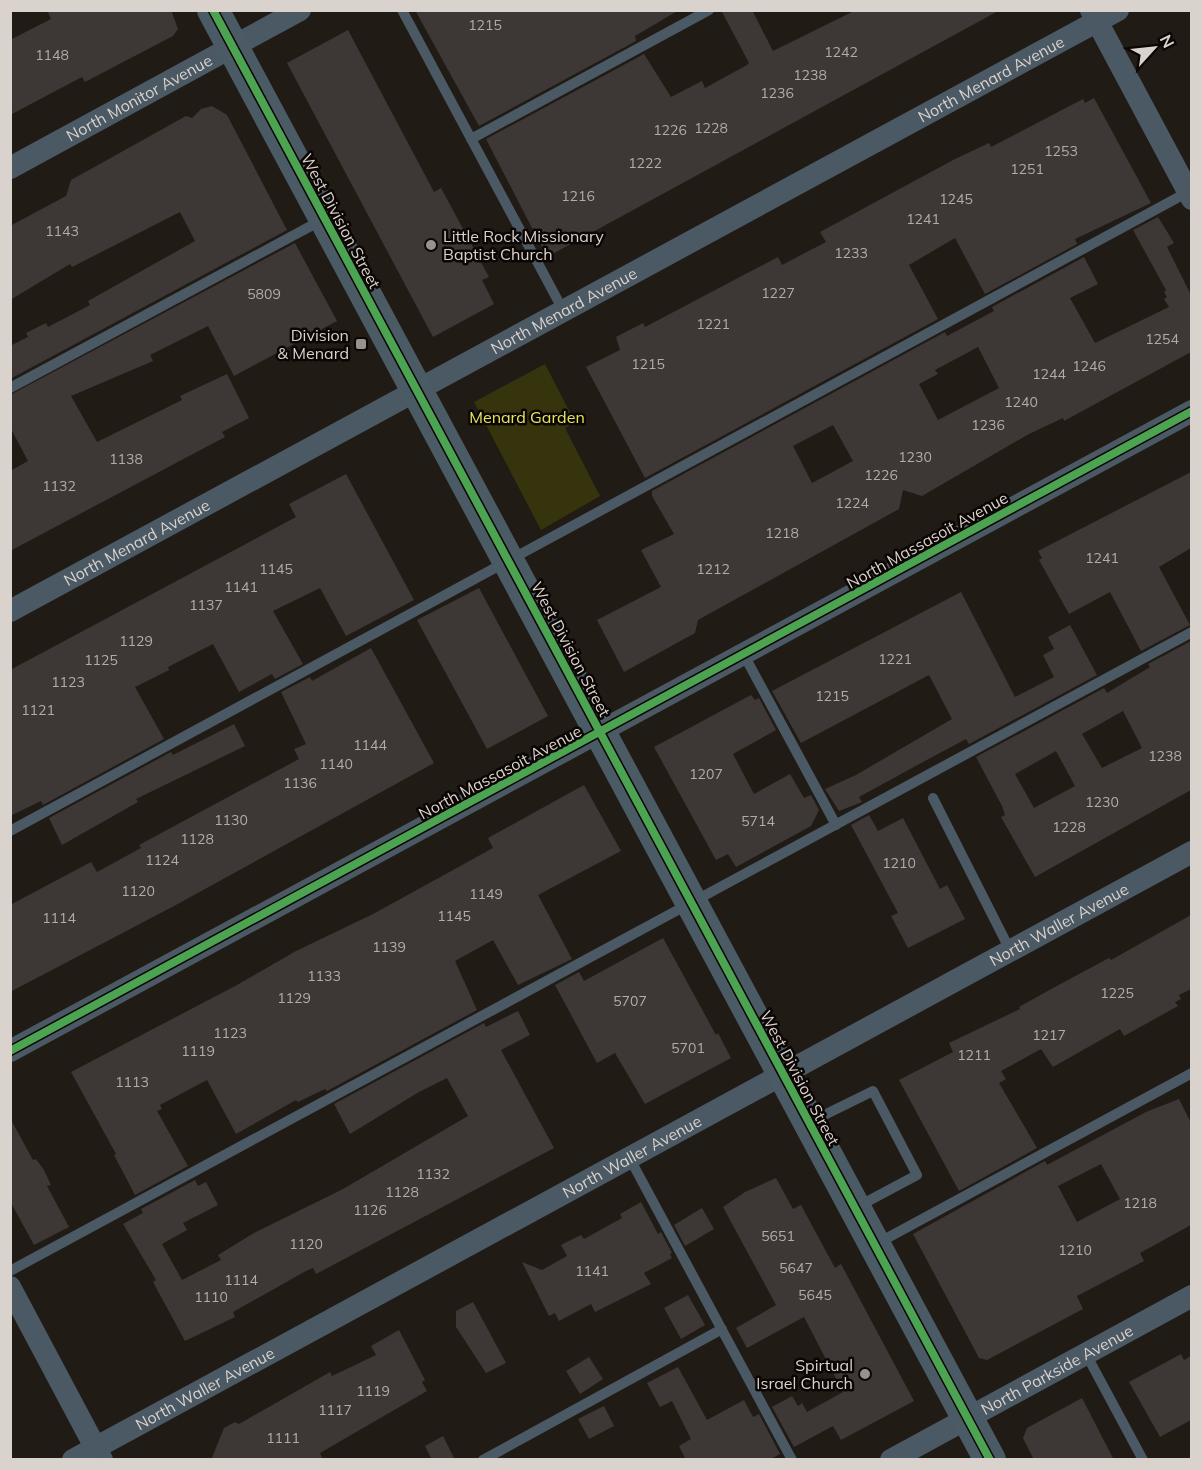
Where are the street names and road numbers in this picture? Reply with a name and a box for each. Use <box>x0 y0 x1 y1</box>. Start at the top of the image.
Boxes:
street label: North Menard Avenue <box>914 31 1068 127</box>
street label: North Monitor Avenue <box>63 50 215 145</box>
street label: West Division Street <box>297 150 385 292</box>
street label: North Menard Avenue <box>487 263 640 358</box>
street label: North Massasoit Avenue <box>843 487 1011 593</box>
street label: North Menard Avenue <box>60 495 213 590</box>
street label: West Division Street <box>527 578 615 720</box>
street label: North Massasoit Avenue <box>415 721 585 823</box>
street label: North Waller Avenue <box>986 879 1132 970</box>
street label: West Division Street <box>756 1007 844 1149</box>
street label: North Waller Avenue <box>559 1111 705 1202</box>
street label: North Parkside Avenue <box>977 1320 1136 1419</box>
street label: North Waller Avenue <box>132 1343 278 1434</box>

